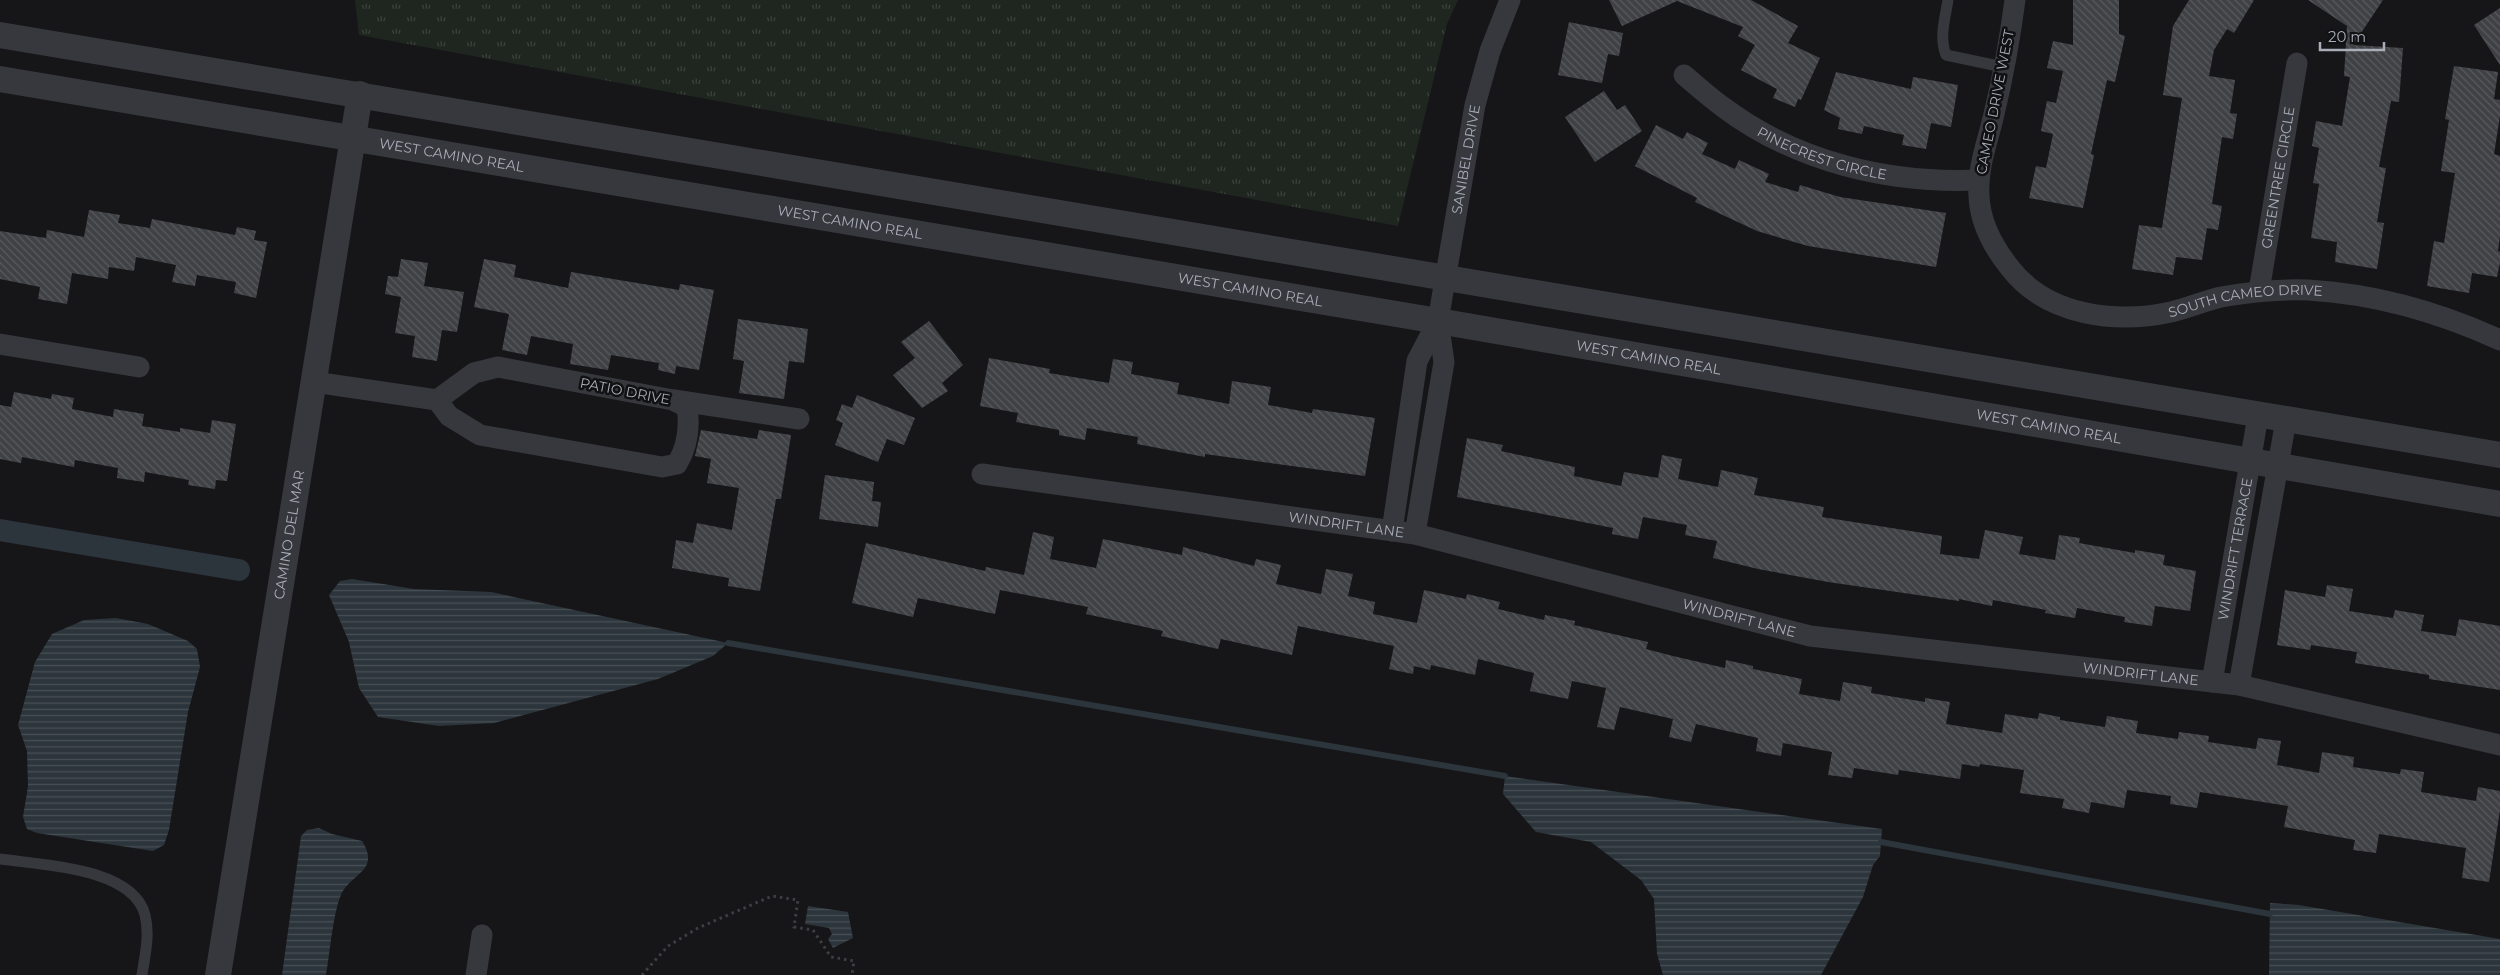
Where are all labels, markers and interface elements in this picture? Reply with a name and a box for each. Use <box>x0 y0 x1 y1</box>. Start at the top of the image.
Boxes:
scale bar <box>2320 20 2384 52</box>
text: 20 m <box>2328 27 2366 46</box>
street label: CAMEO DRIVE WEST <box>1972 28 2018 176</box>
street label: SANIBEL DRIVE <box>1447 103 1484 215</box>
street label: GREENTREE CIRCLE <box>2257 105 2299 250</box>
street label: PINECREST CIRCLE <box>1754 122 1888 184</box>
street label: WEST CAMINO REAL <box>378 134 526 176</box>
street label: WEST CAMINO REAL <box>776 201 925 243</box>
street label: WEST CAMINO REAL <box>1176 268 1325 311</box>
street label: SOUTH CAMEO DRIVE <box>2166 281 2323 321</box>
street label: WEST CAMINO REAL <box>1575 336 1723 379</box>
street label: PATIO DRIVE <box>578 373 672 409</box>
street label: WEST CAMINO REAL <box>1975 405 2123 448</box>
street label: CAMINO DEL MAR <box>270 469 308 601</box>
street label: WINDRIFT TERRACE <box>2214 476 2256 622</box>
street label: WINDRIFT LANE <box>1288 508 1406 541</box>
street label: WINDRIFT LANE <box>1681 594 1798 641</box>
street label: WINDRIFT LANE <box>2082 658 2200 689</box>

